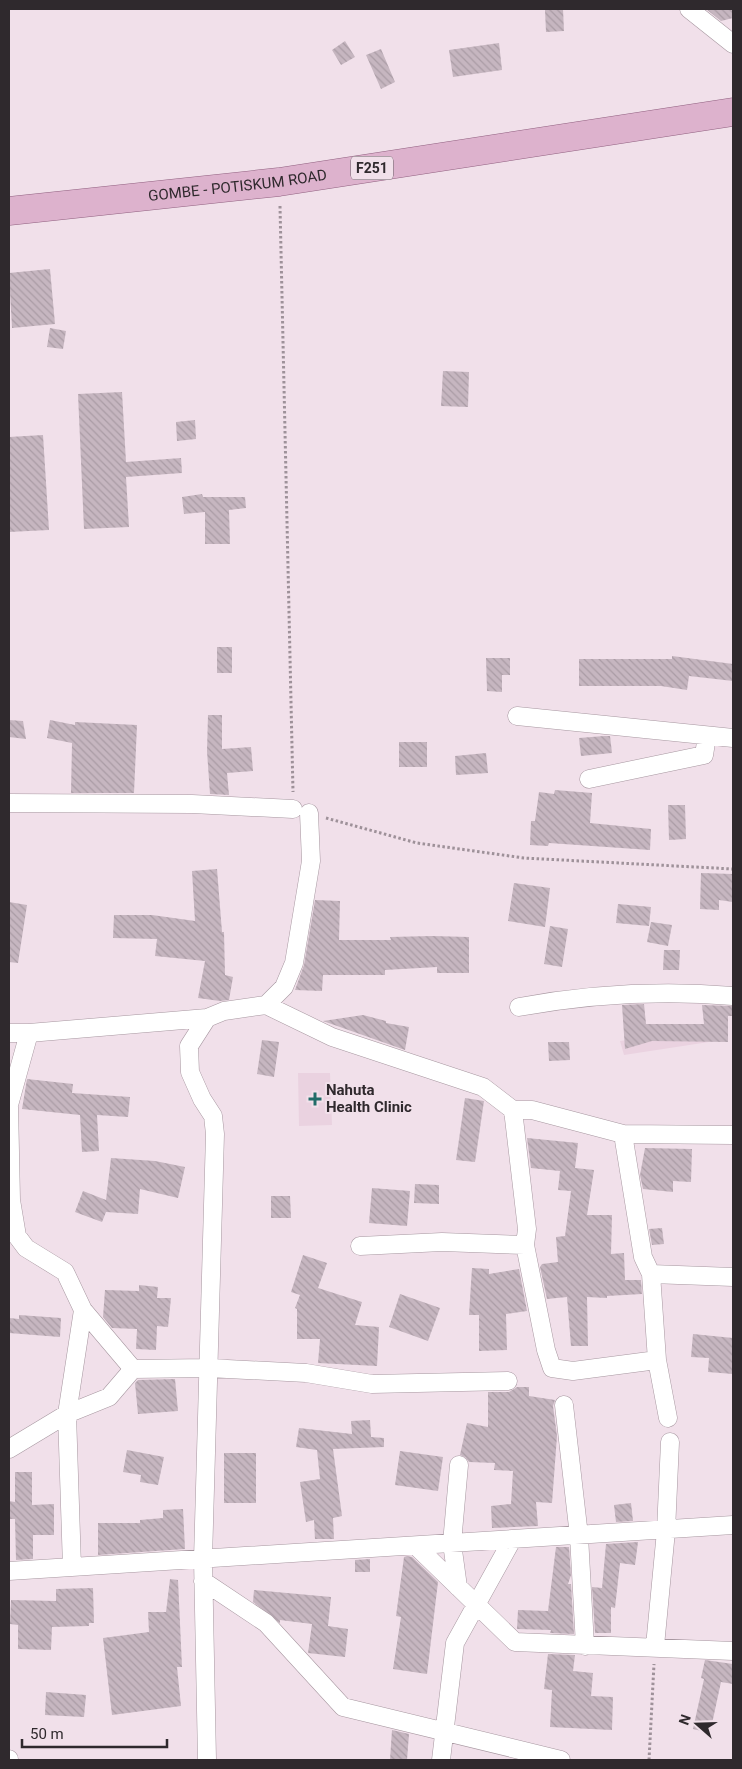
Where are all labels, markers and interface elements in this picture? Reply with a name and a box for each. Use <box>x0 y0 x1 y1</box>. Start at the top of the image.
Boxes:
road number: F251 <box>351 156 393 180</box>
street label: GOMBE - POTISKUM ROAD <box>147 166 328 205</box>
place label: Nahuta Health Clinic <box>326 1081 412 1116</box>
marker: Nahuta Health Clinic <box>308 1092 322 1106</box>
north arrow <box>672 1699 722 1749</box>
text: N <box>676 1712 694 1727</box>
scale bar <box>22 1716 168 1748</box>
text: 50 m <box>30 1725 64 1743</box>

